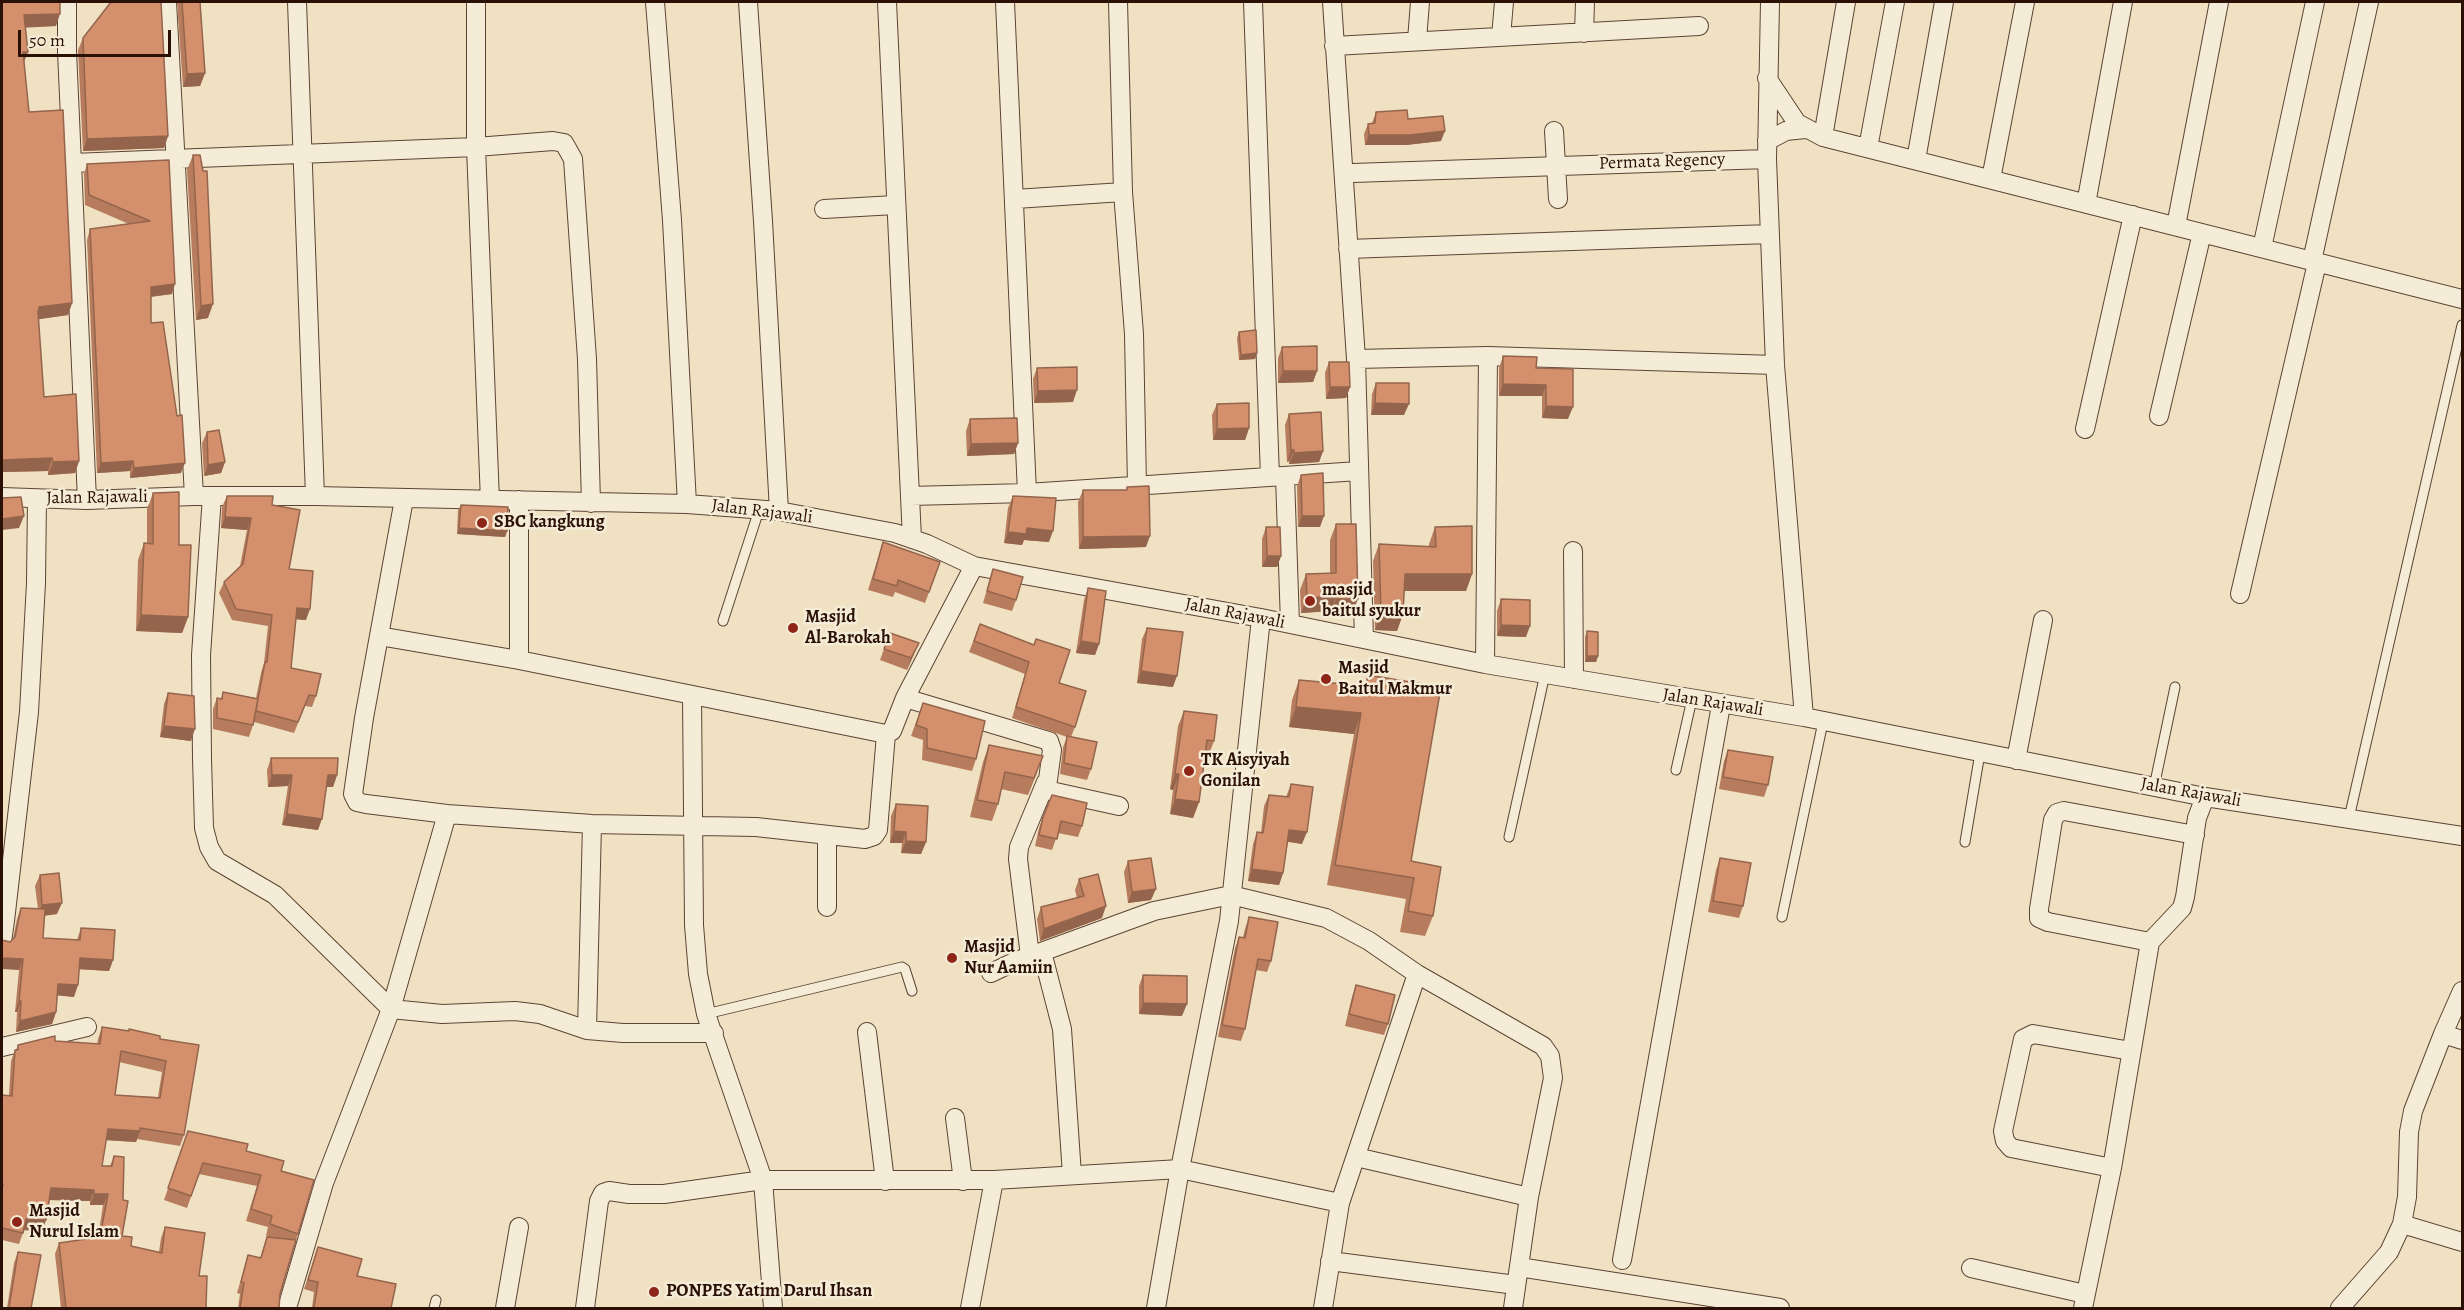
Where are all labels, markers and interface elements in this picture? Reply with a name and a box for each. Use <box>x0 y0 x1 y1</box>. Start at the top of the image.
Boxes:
scale bar <box>21 18 174 56</box>
text: 50 m <box>29 28 65 52</box>
street label: Permata Regency <box>1599 149 1725 175</box>
street label: Jalan Rajawali <box>46 486 148 510</box>
street label: Jalan Rajawali <box>710 495 814 529</box>
place label: SBC kangkung <box>494 512 605 534</box>
marker: SBC kangkung <box>475 516 489 530</box>
place label: masjid baitul syukur <box>1322 580 1421 622</box>
street label: Jalan Rajawali <box>1183 594 1287 634</box>
marker: masjid baitul syukur <box>1303 594 1317 608</box>
place label: Masjid Al-Barokah <box>805 607 891 650</box>
marker: Masjid Al-Barokah <box>786 621 800 635</box>
place label: Masjid Baitul Makmur <box>1338 658 1452 700</box>
marker: Masjid Baitul Makmur <box>1319 672 1333 686</box>
street label: Jalan Rajawali <box>1661 684 1765 722</box>
place label: TK Aisyiyah Gonilan <box>1201 750 1290 792</box>
marker: TK Aisyiyah Gonilan <box>1182 764 1196 778</box>
street label: Jalan Rajawali <box>2139 774 2243 812</box>
place label: Masjid Nur Aamiin <box>964 937 1053 980</box>
marker: Masjid Nur Aamiin <box>945 951 959 965</box>
place label: Masjid Nurul Islam <box>29 1201 119 1244</box>
marker: Masjid Nurul Islam <box>10 1215 24 1229</box>
place label: PONPES Yatim Darul Ihsan <box>666 1281 872 1303</box>
marker: PONPES Yatim Darul Ihsan <box>647 1285 661 1299</box>

